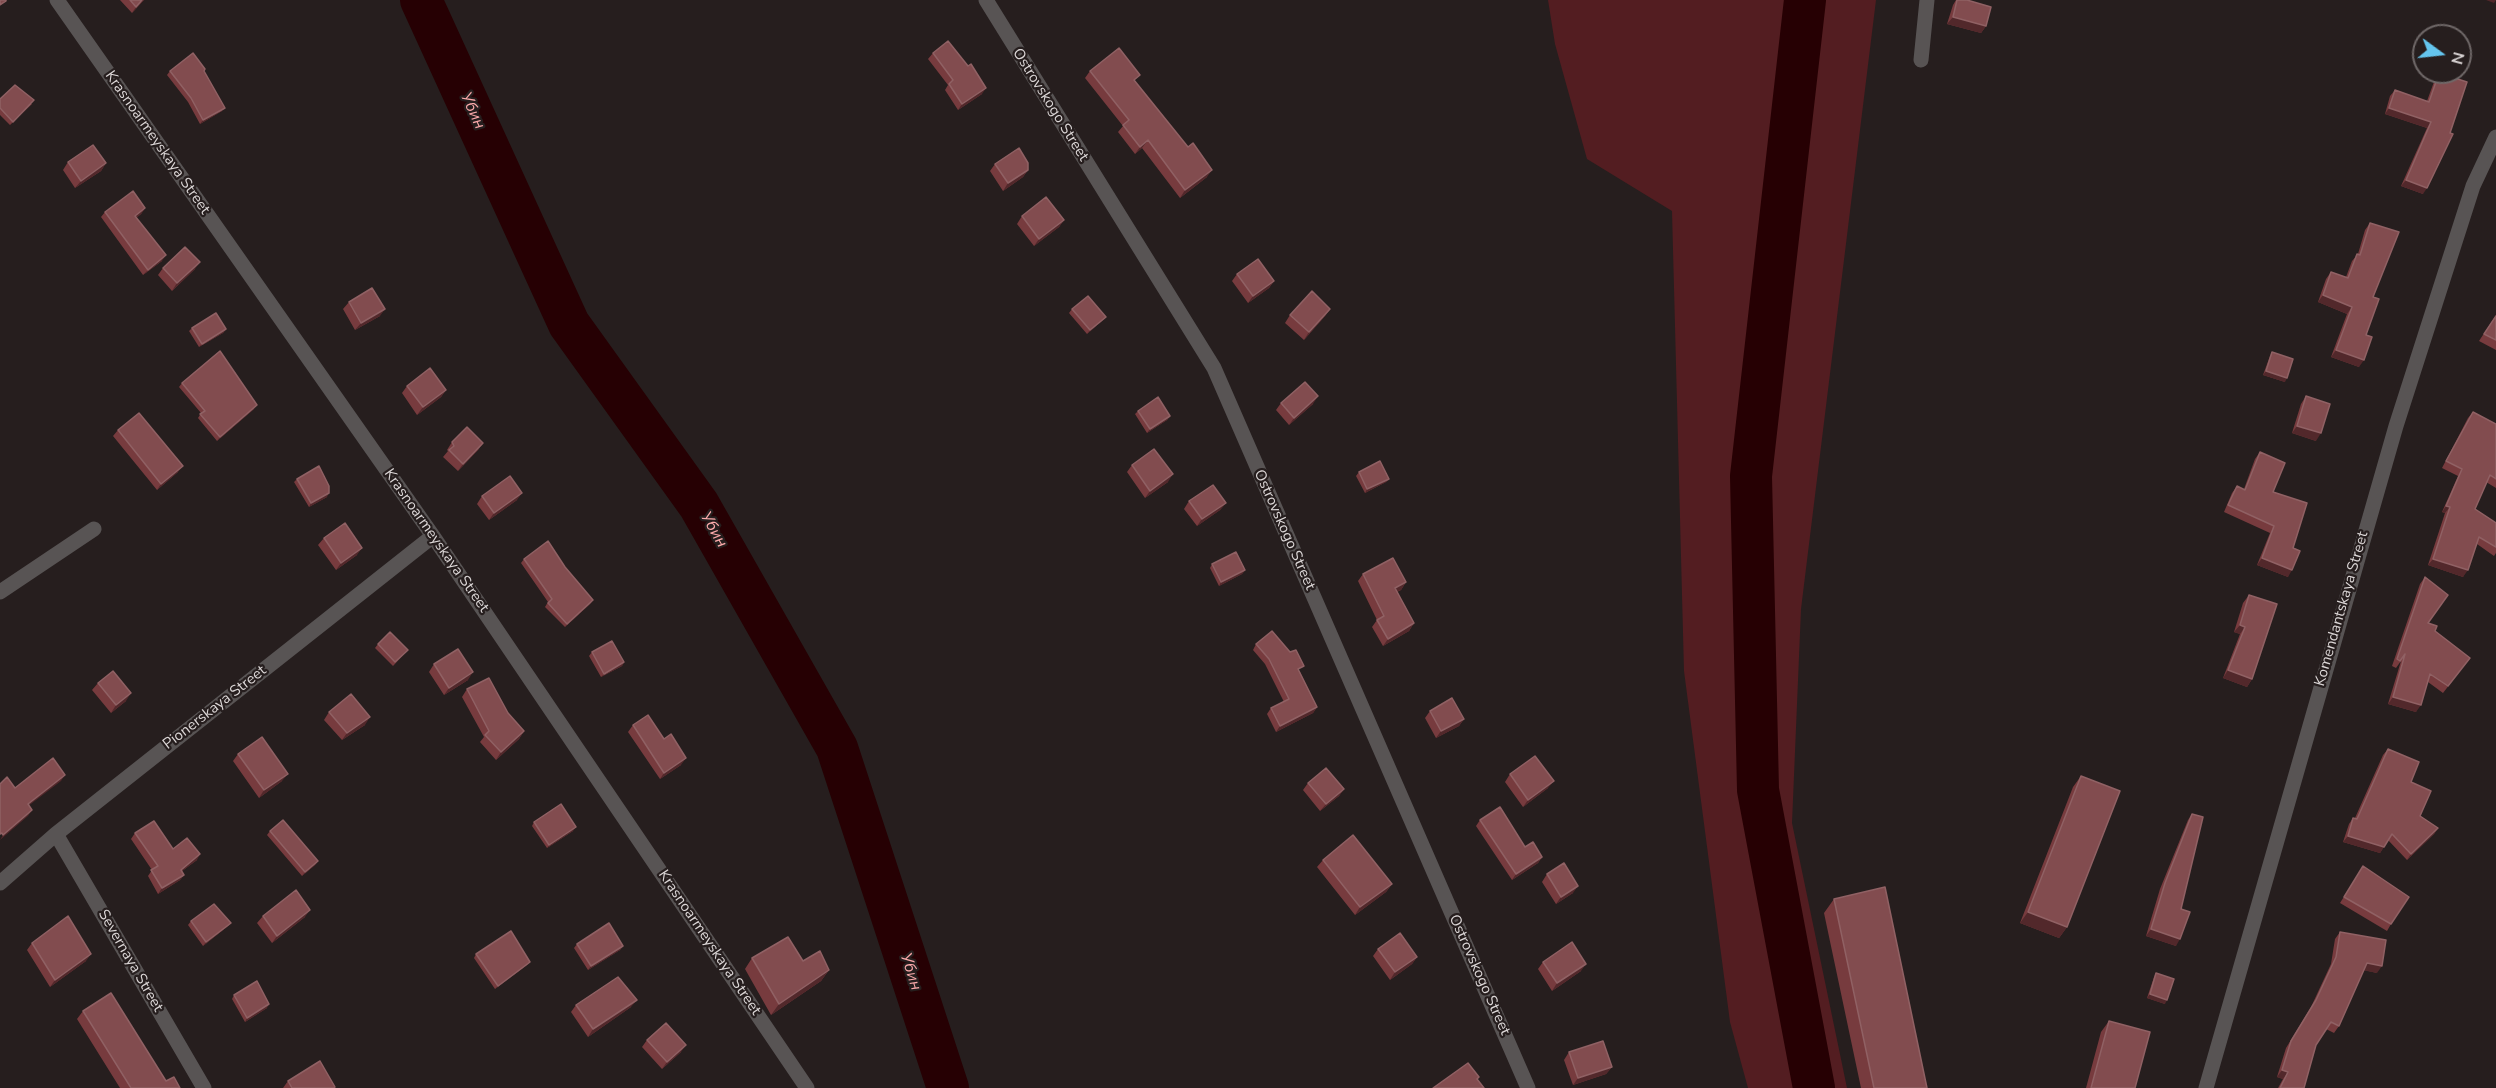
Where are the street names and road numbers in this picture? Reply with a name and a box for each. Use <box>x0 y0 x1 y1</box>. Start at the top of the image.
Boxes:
street label: Ostrovskogo Street <box>1008 45 1092 165</box>
street label: Krasnoarmeyskaya Street <box>101 68 213 218</box>
street label: Krasnoarmeyskaya Street <box>380 466 492 616</box>
street label: Ostrovskogo Street <box>1249 467 1319 593</box>
street label: Komendantskaya Street <box>2311 530 2373 688</box>
street label: Pionerskaya Street <box>160 662 270 754</box>
street label: Krasnoarmeyskaya Street <box>654 867 764 1019</box>
street label: Severnaya Street <box>94 907 166 1015</box>
street label: Ostrovskogo Street <box>1444 912 1514 1038</box>

